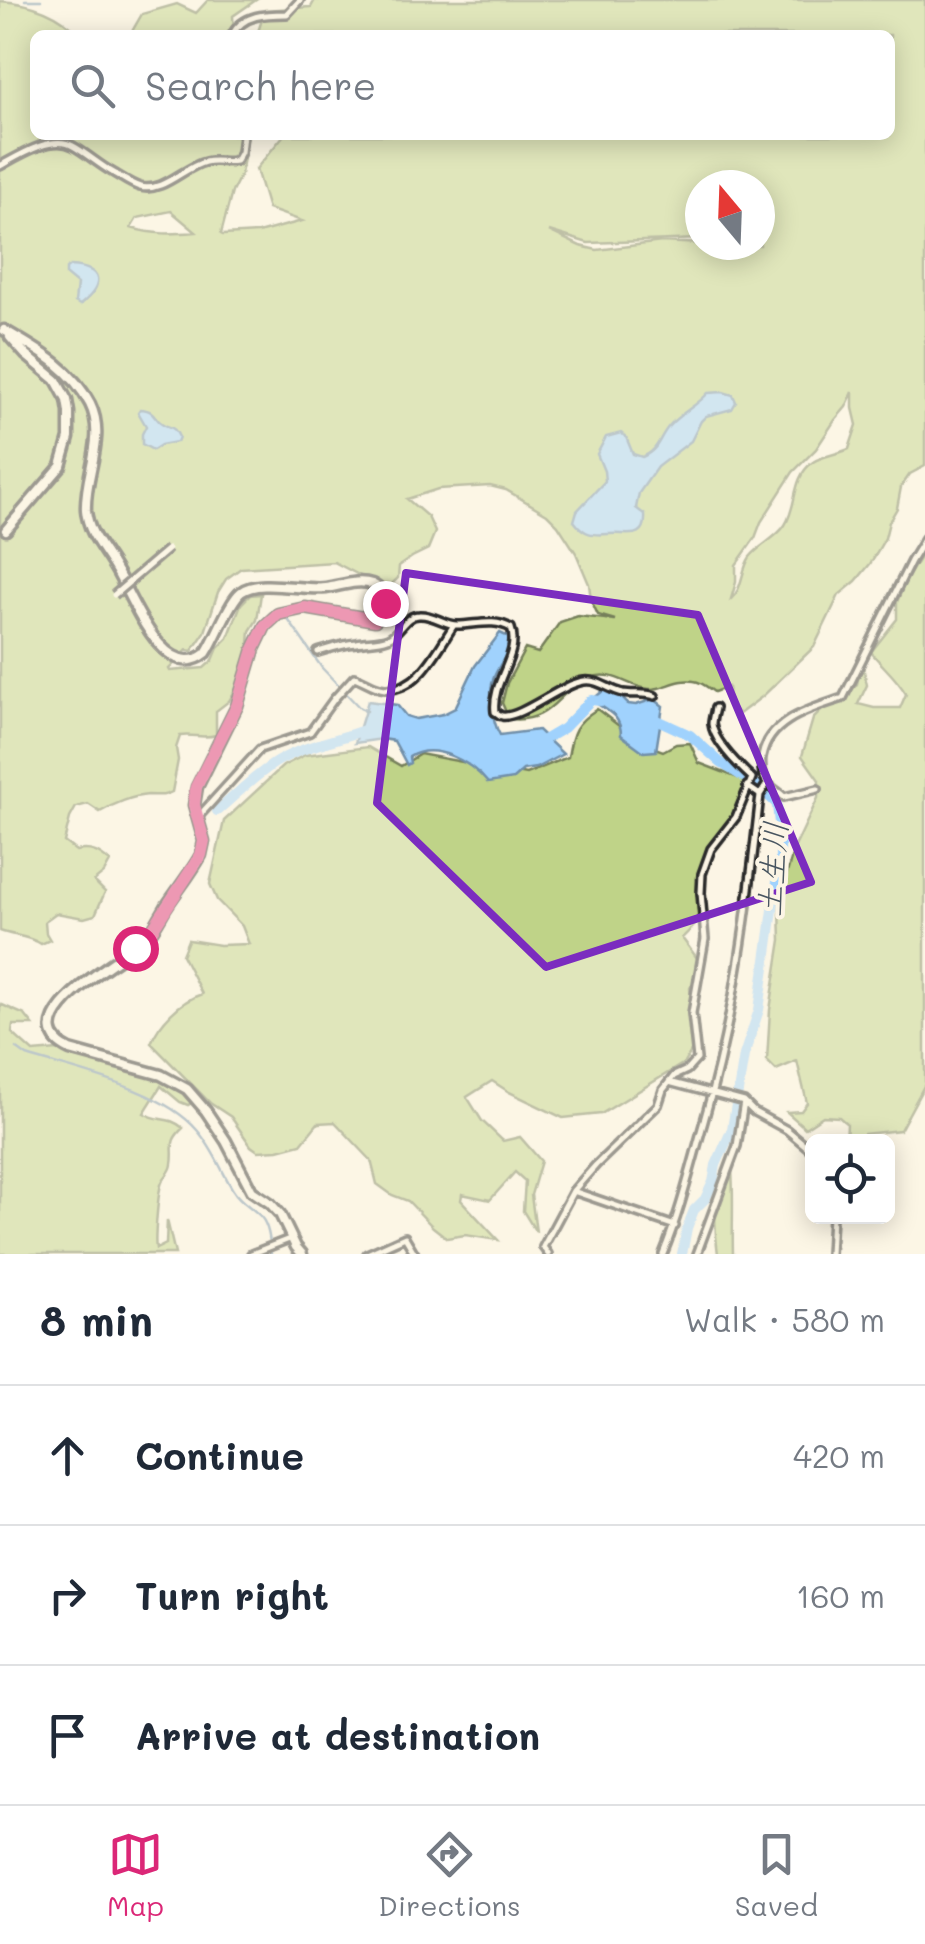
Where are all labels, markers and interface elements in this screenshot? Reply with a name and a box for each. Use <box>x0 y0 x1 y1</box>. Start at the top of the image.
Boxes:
search box <box>30 30 895 140</box>
icon: search <box>65 58 120 113</box>
text: Search here <box>145 60 376 110</box>
north arrow <box>685 170 775 260</box>
route end <box>363 581 409 627</box>
water label: 土生川 <box>747 820 795 918</box>
route start <box>113 926 159 972</box>
map controls <box>805 1134 895 1224</box>
button: locate <box>805 1134 895 1224</box>
text: 8 min <box>40 1292 153 1347</box>
text: Walk · 580 m <box>684 1298 885 1340</box>
icon: ahead <box>40 1428 95 1483</box>
text: Continue <box>135 1430 304 1480</box>
text: 420 m <box>793 1434 885 1476</box>
icon: right <box>40 1568 95 1623</box>
text: Turn right <box>135 1570 329 1620</box>
text: 160 m <box>796 1574 885 1616</box>
icon: arrive <box>40 1708 95 1763</box>
text: Arrive at destination <box>135 1710 540 1760</box>
tab: Map <box>107 1827 164 1923</box>
tab: Directions <box>378 1827 521 1923</box>
tab: Saved <box>735 1827 818 1923</box>

